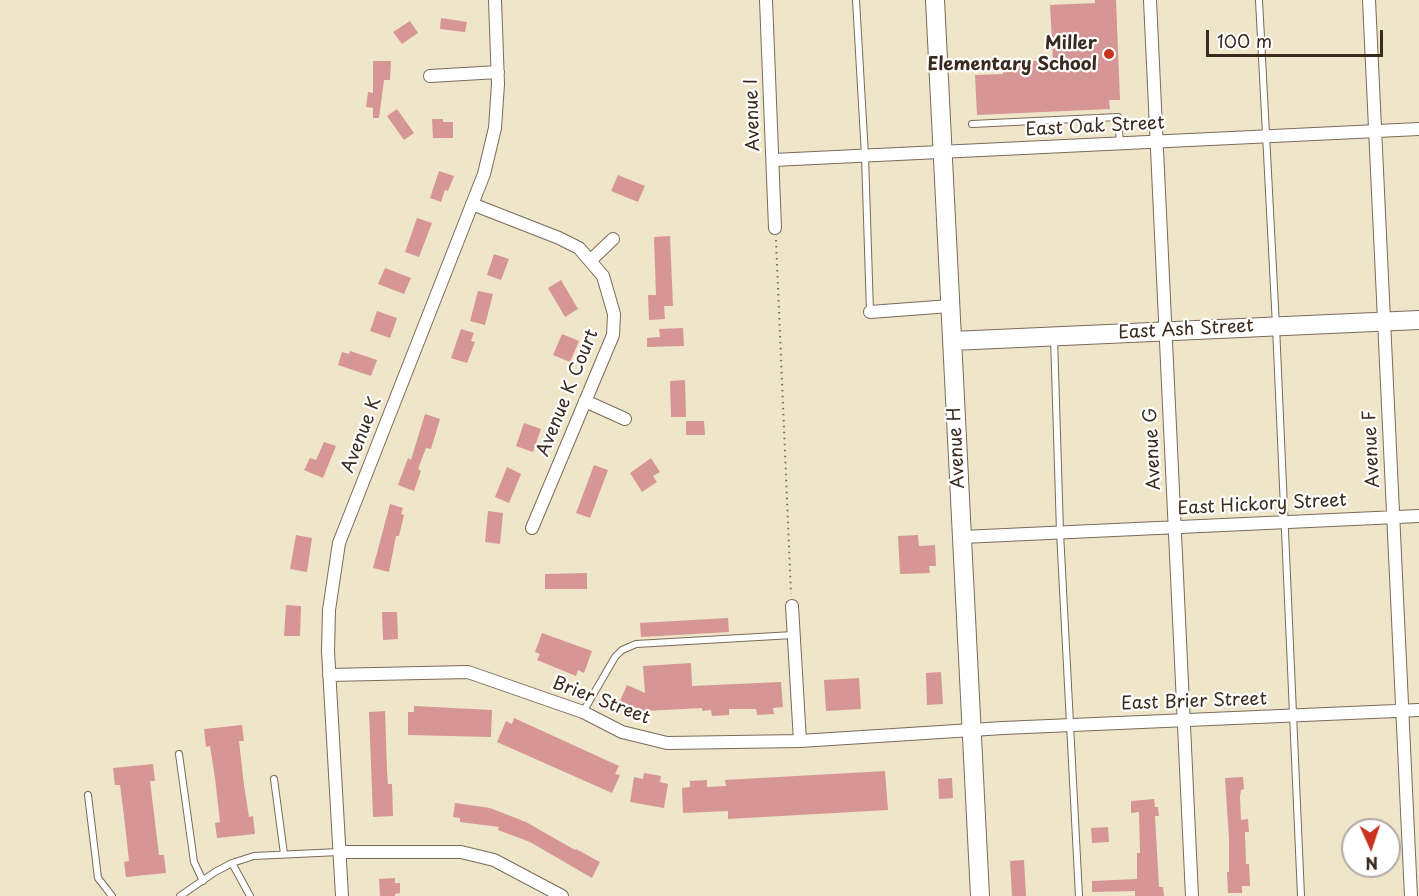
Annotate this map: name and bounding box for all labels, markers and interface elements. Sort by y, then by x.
scale bar [1209,18,1386,56]
text: 100 m [1217,27,1272,54]
place label: Miller Elementary School [927,33,1097,76]
marker: Miller Elementary School [1102,47,1116,61]
street label: Avenue I [741,78,765,152]
street label: East Oak Street [1025,113,1165,141]
street label: East Ash Street [1118,316,1254,344]
street label: Avenue K Court [533,326,603,460]
street label: Avenue K [338,394,386,476]
street label: Avenue H [944,407,970,489]
street label: Avenue G [1140,407,1166,491]
street label: Avenue F [1359,410,1385,488]
street label: East Hickory Street [1177,490,1347,520]
street label: Brier Street [549,673,653,729]
street label: East Brier Street [1121,689,1267,715]
north arrow [1341,818,1401,878]
text: N [1365,852,1379,876]

